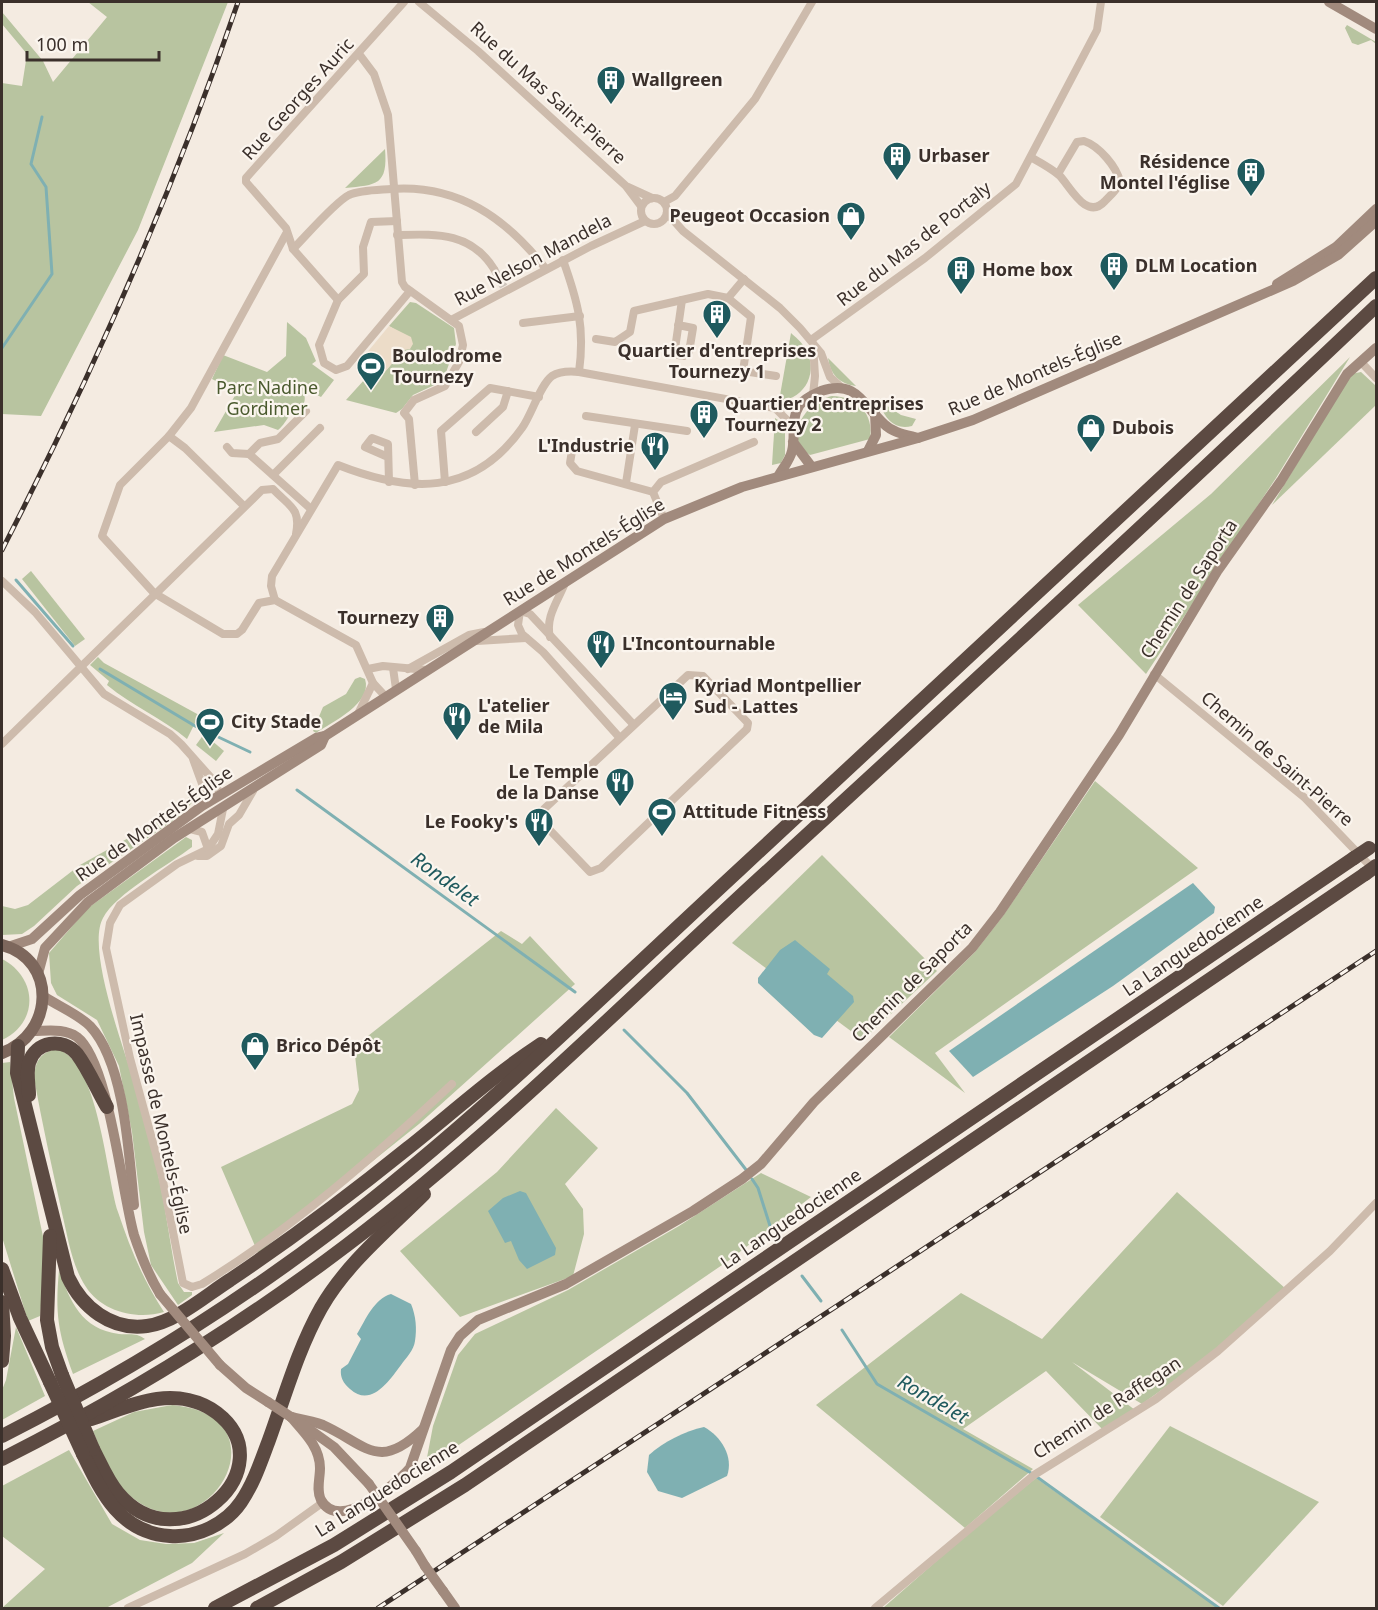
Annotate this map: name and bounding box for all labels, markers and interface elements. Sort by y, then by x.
street label: Rue du Mas Saint-Pierre [466,16,632,169]
scale bar [27,24,159,62]
text: 100 m [36,32,88,56]
street label: Rue Georges Auric [236,32,359,164]
building icon: Wallgreen [595,64,627,106]
place label: Wallgreen [632,67,723,91]
building icon: Urbaser [881,140,913,182]
place label: Urbaser [918,143,990,167]
place label: Résidence Montel l'église [1100,149,1230,194]
building icon: Résidence Montel l'église [1235,156,1267,198]
street label: Rue du Mas de Portaly [831,175,996,311]
shop icon: Peugeot Occasion [835,200,867,242]
place label: Peugeot Occasion [670,203,830,227]
street label: Rue Nelson Mandela [450,208,615,311]
building icon: DLM Location [1098,250,1130,292]
place label: DLM Location [1135,253,1257,277]
building icon: Home box [945,254,977,296]
place label: Home box [982,257,1073,281]
building icon: Quartier d'entreprises Tournezy 1 [701,298,733,340]
street label: Rue de Montels-Église [944,326,1125,421]
place label: Quartier d'entreprises Tournezy 1 [618,338,816,383]
place label: Boulodrome Tournezy [392,343,502,388]
sports icon: Boulodrome Tournezy [355,350,387,392]
park label: Parc Nadine Gordimer [216,375,318,420]
place label: Quartier d'entreprises Tournezy 2 [725,391,924,436]
building icon: Quartier d'entreprises Tournezy 2 [688,398,720,440]
shop icon: Dubois [1075,412,1107,454]
place label: Dubois [1112,415,1174,439]
restaurant icon: L'Industrie [639,430,671,472]
place label: L'Industrie [538,433,634,457]
street label: Rue de Montels-Église [498,492,669,611]
street label: Chemin de Saporta [1134,514,1242,663]
building icon: Tournezy [424,602,456,644]
place label: Tournezy [337,605,420,629]
restaurant icon: L'Incontournable [585,628,617,670]
place label: L'Incontournable [622,631,775,655]
place label: Kyriad Montpellier Sud - Lattes [694,673,861,718]
hotel icon: Kyriad Montpellier Sud - Lattes [657,680,689,722]
street label: Chemin de Saint-Pierre [1196,685,1359,831]
place label: L'atelier de Mila [478,693,550,738]
restaurant icon: L'atelier de Mila [441,700,473,742]
sports icon: City Stade [194,706,226,748]
place label: City Stade [231,709,321,733]
place label: Le Temple de la Danse [496,759,599,804]
street label: Rue de Montels-Église [70,760,237,886]
restaurant icon: Le Temple de la Danse [604,766,636,808]
sports icon: Attitude Fitness [646,796,678,838]
place label: Attitude Fitness [683,799,826,823]
restaurant icon: Le Fooky's [523,806,555,848]
place label: Le Fooky's [425,809,518,833]
water label: Rondelet [406,845,486,913]
street label: La Languedocienne [1117,889,1268,1001]
street label: Chemin de Saporta [846,916,977,1047]
street label: Impasse de Montels-Église [125,1011,199,1236]
shop icon: Brico Dépôt [239,1030,271,1072]
place label: Brico Dépôt [276,1033,381,1057]
street label: La Languedocienne [715,1162,866,1274]
street label: Chemin de Raffegan [1028,1350,1185,1464]
water label: Rondelet [893,1367,975,1430]
street label: La Languedocienne [310,1434,463,1542]

